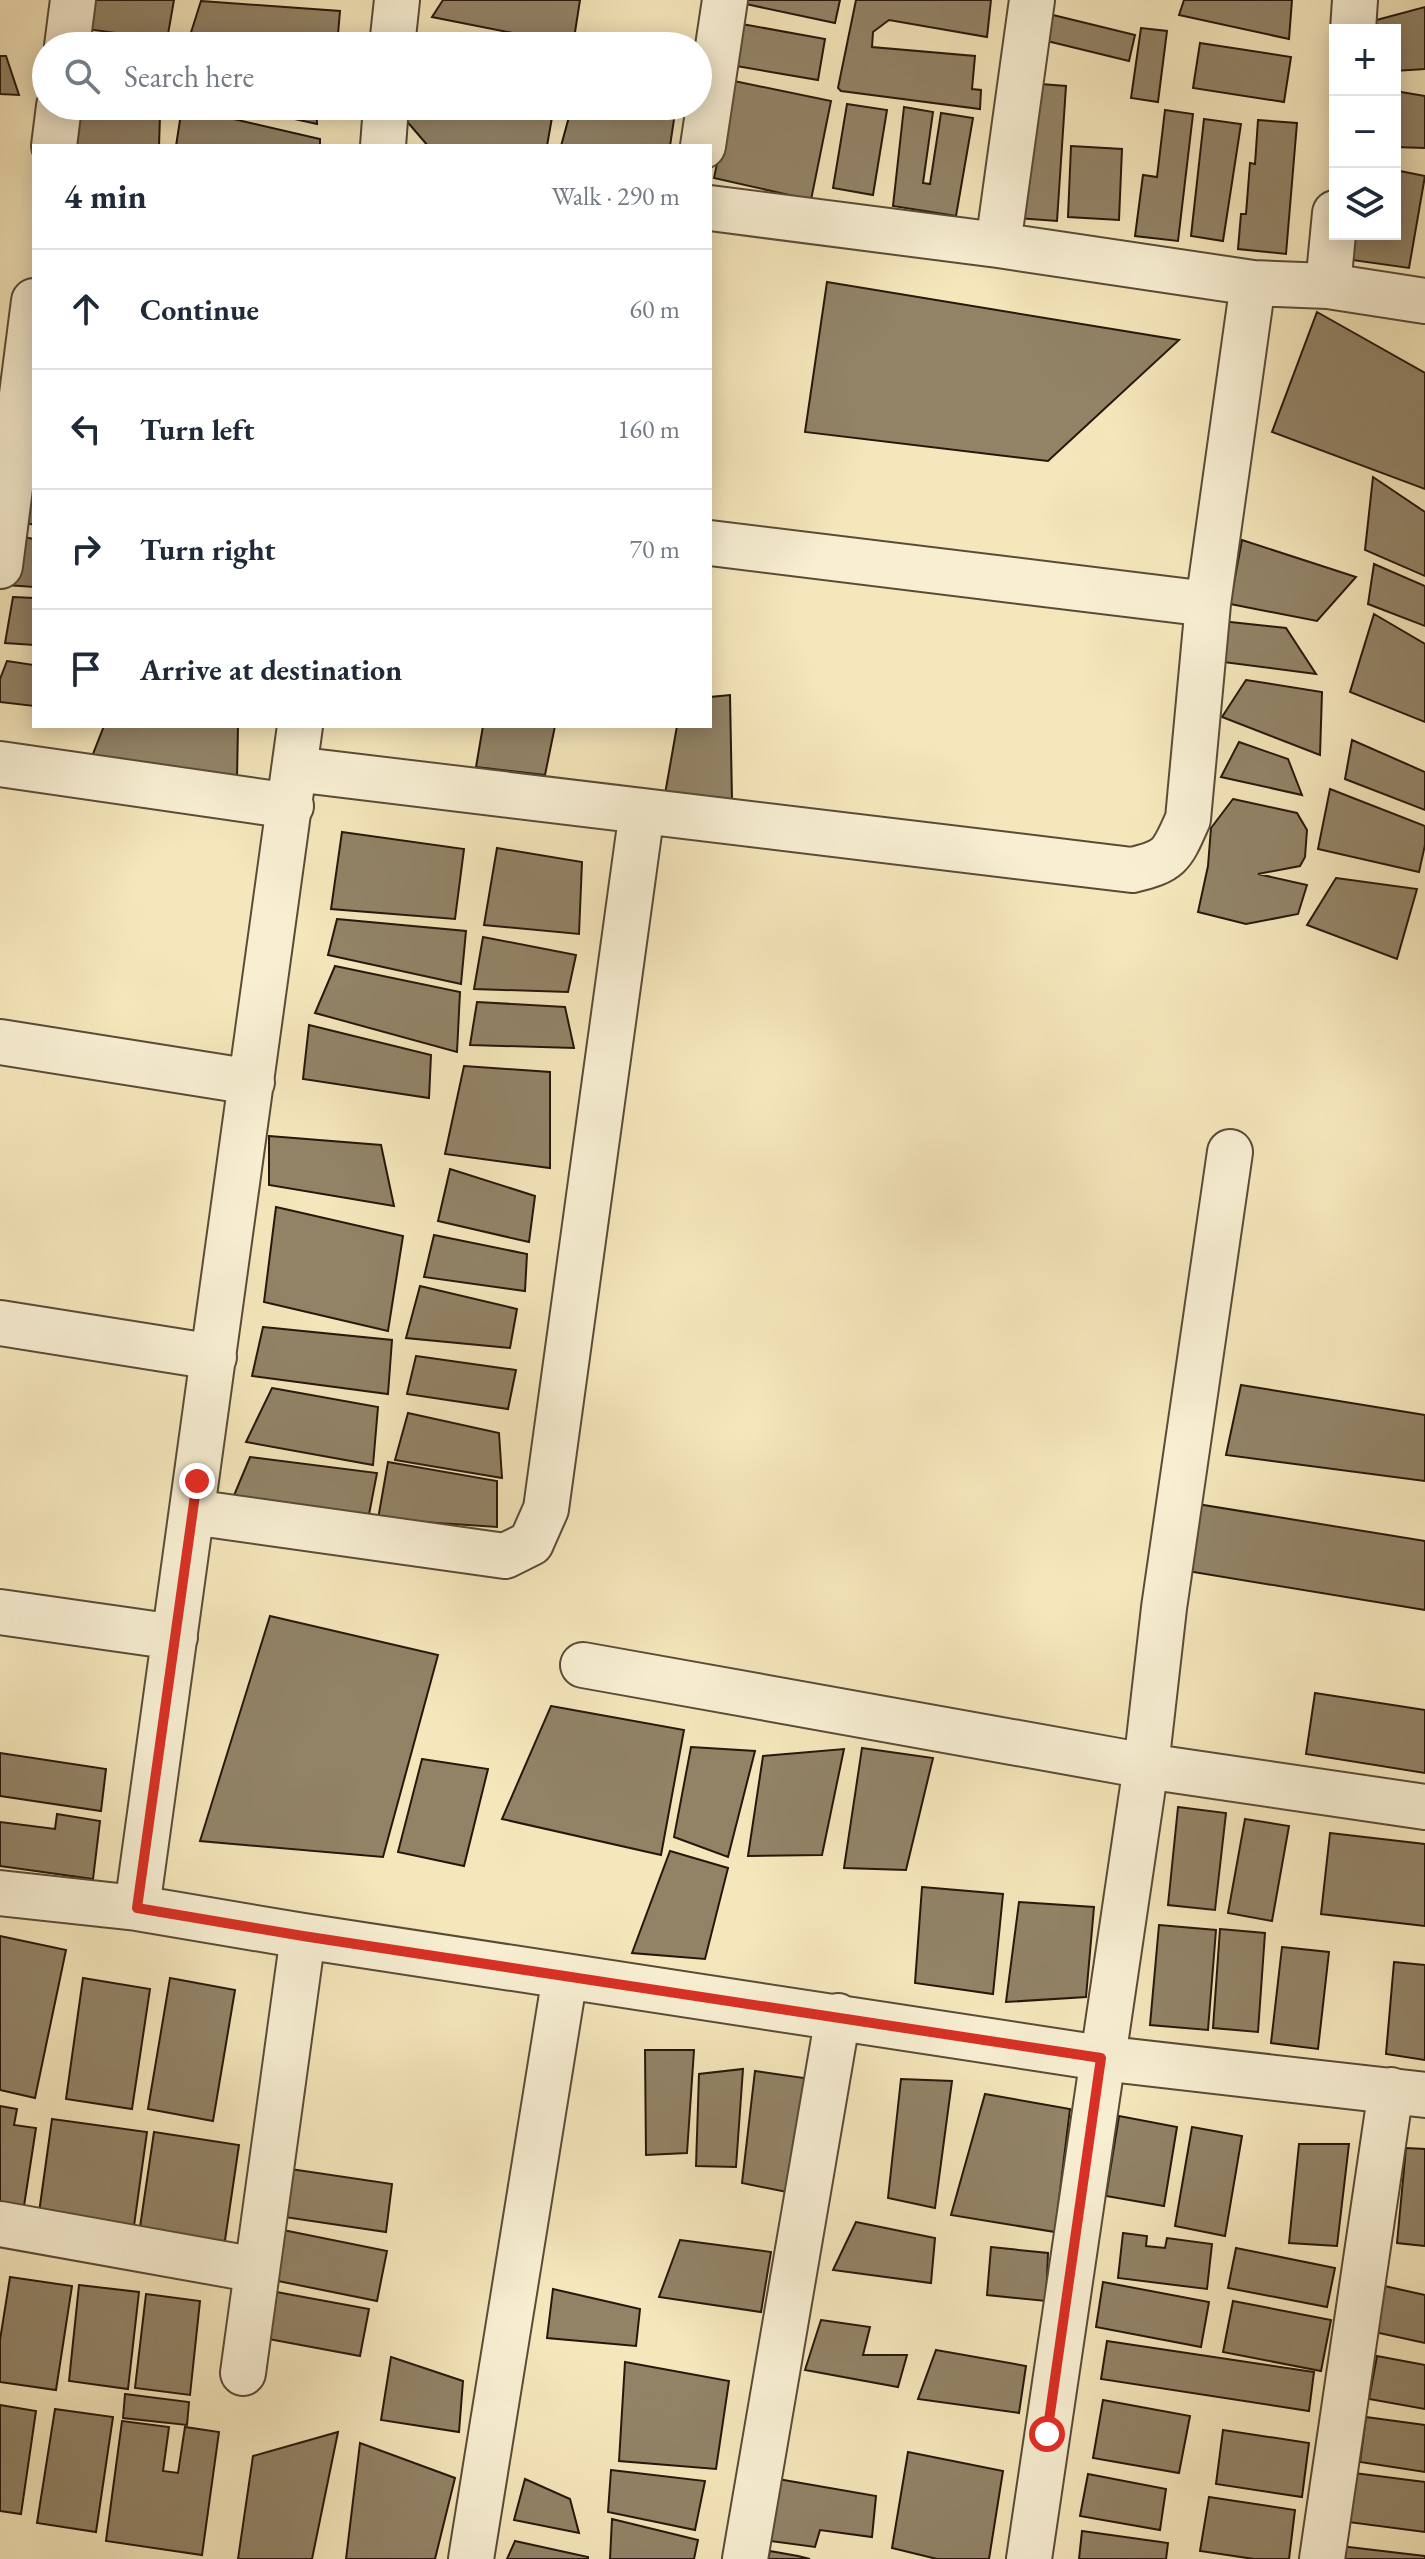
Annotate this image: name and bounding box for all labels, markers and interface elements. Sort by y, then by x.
map controls [1329,24,1401,240]
button: + [1329,24,1401,96]
search box [32,32,712,120]
icon: search [60,54,104,98]
text: Search here [124,57,254,96]
button: − [1329,96,1401,168]
button: layers [1329,168,1401,240]
text: 4 min [64,174,147,218]
text: Walk · 290 m [552,179,680,213]
icon: ahead [64,287,108,331]
text: Continue [140,290,259,329]
text: 60 m [630,292,680,326]
icon: left [64,407,108,451]
text: Turn left [140,410,254,449]
text: 160 m [617,412,680,446]
icon: right [64,527,108,571]
text: Turn right [140,530,276,569]
text: 70 m [630,532,680,566]
icon: arrive [64,647,108,691]
text: Arrive at destination [140,650,402,689]
route end [179,1463,215,1499]
route start [1029,2416,1065,2452]

